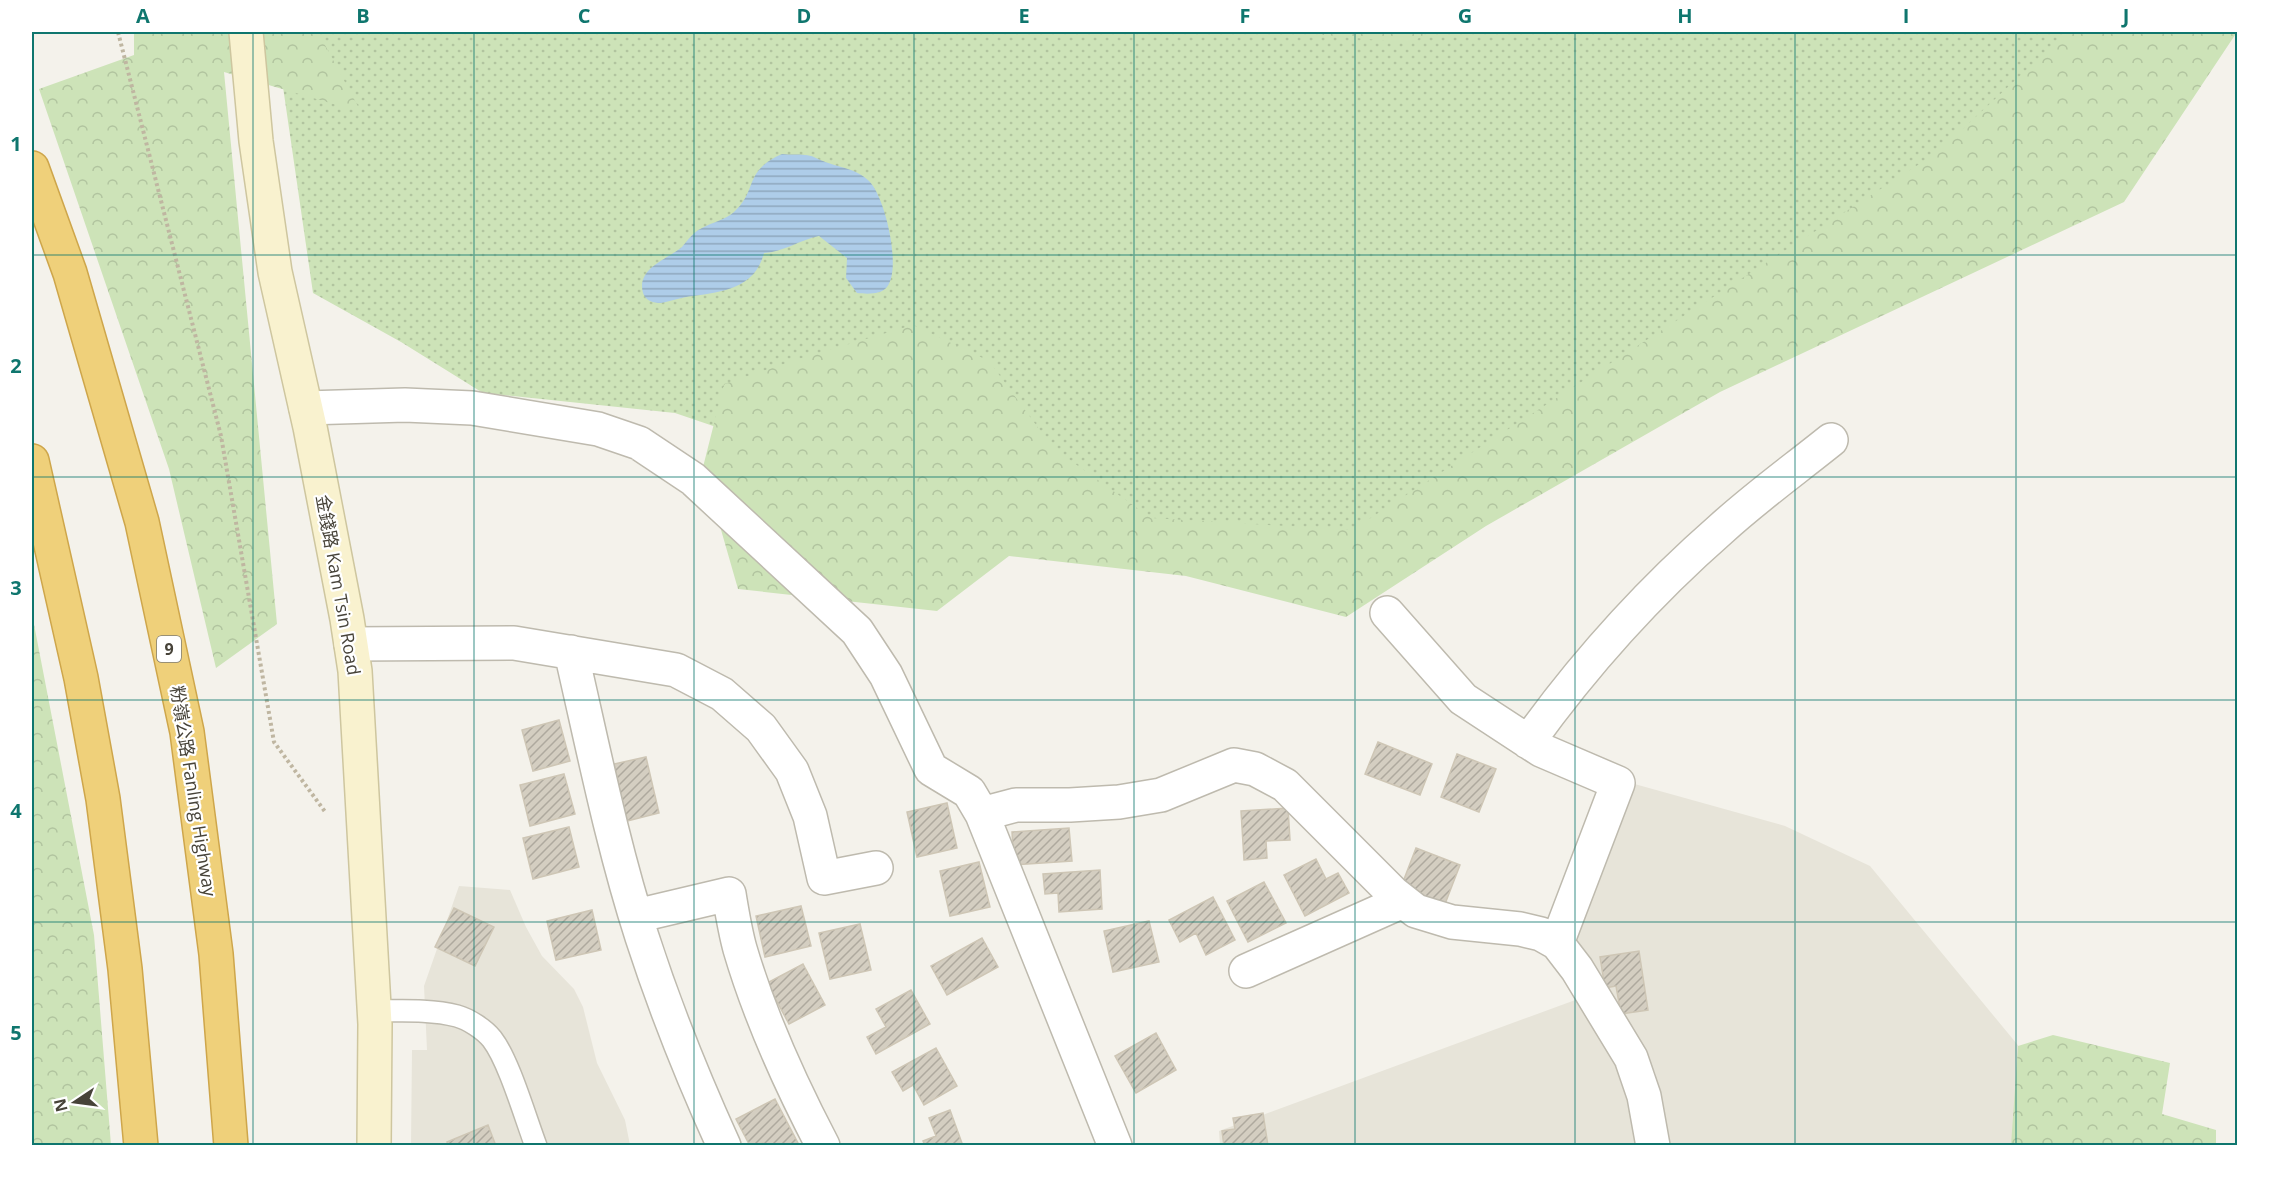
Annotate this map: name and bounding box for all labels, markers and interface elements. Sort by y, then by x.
text: A [136,2,150,29]
text: B [356,2,370,29]
text: C [578,2,591,29]
text: D [797,2,811,29]
text: E [1018,2,1030,29]
text: F [1240,2,1250,29]
text: G [1458,2,1472,29]
text: H [1677,2,1693,29]
text: I [1903,2,1909,29]
text: J [2121,2,2129,29]
text: 1 [10,130,22,157]
text: 2 [10,352,22,379]
street label: 金錢路 Kam Tsin Road [311,493,367,677]
text: 3 [10,574,22,601]
road number: 9 [157,636,181,662]
street label: 粉嶺公路 Fanling Highway [165,684,223,899]
text: 4 [10,797,22,824]
text: 5 [10,1019,22,1046]
north arrow [45,1072,105,1132]
text: N [48,1097,73,1114]

